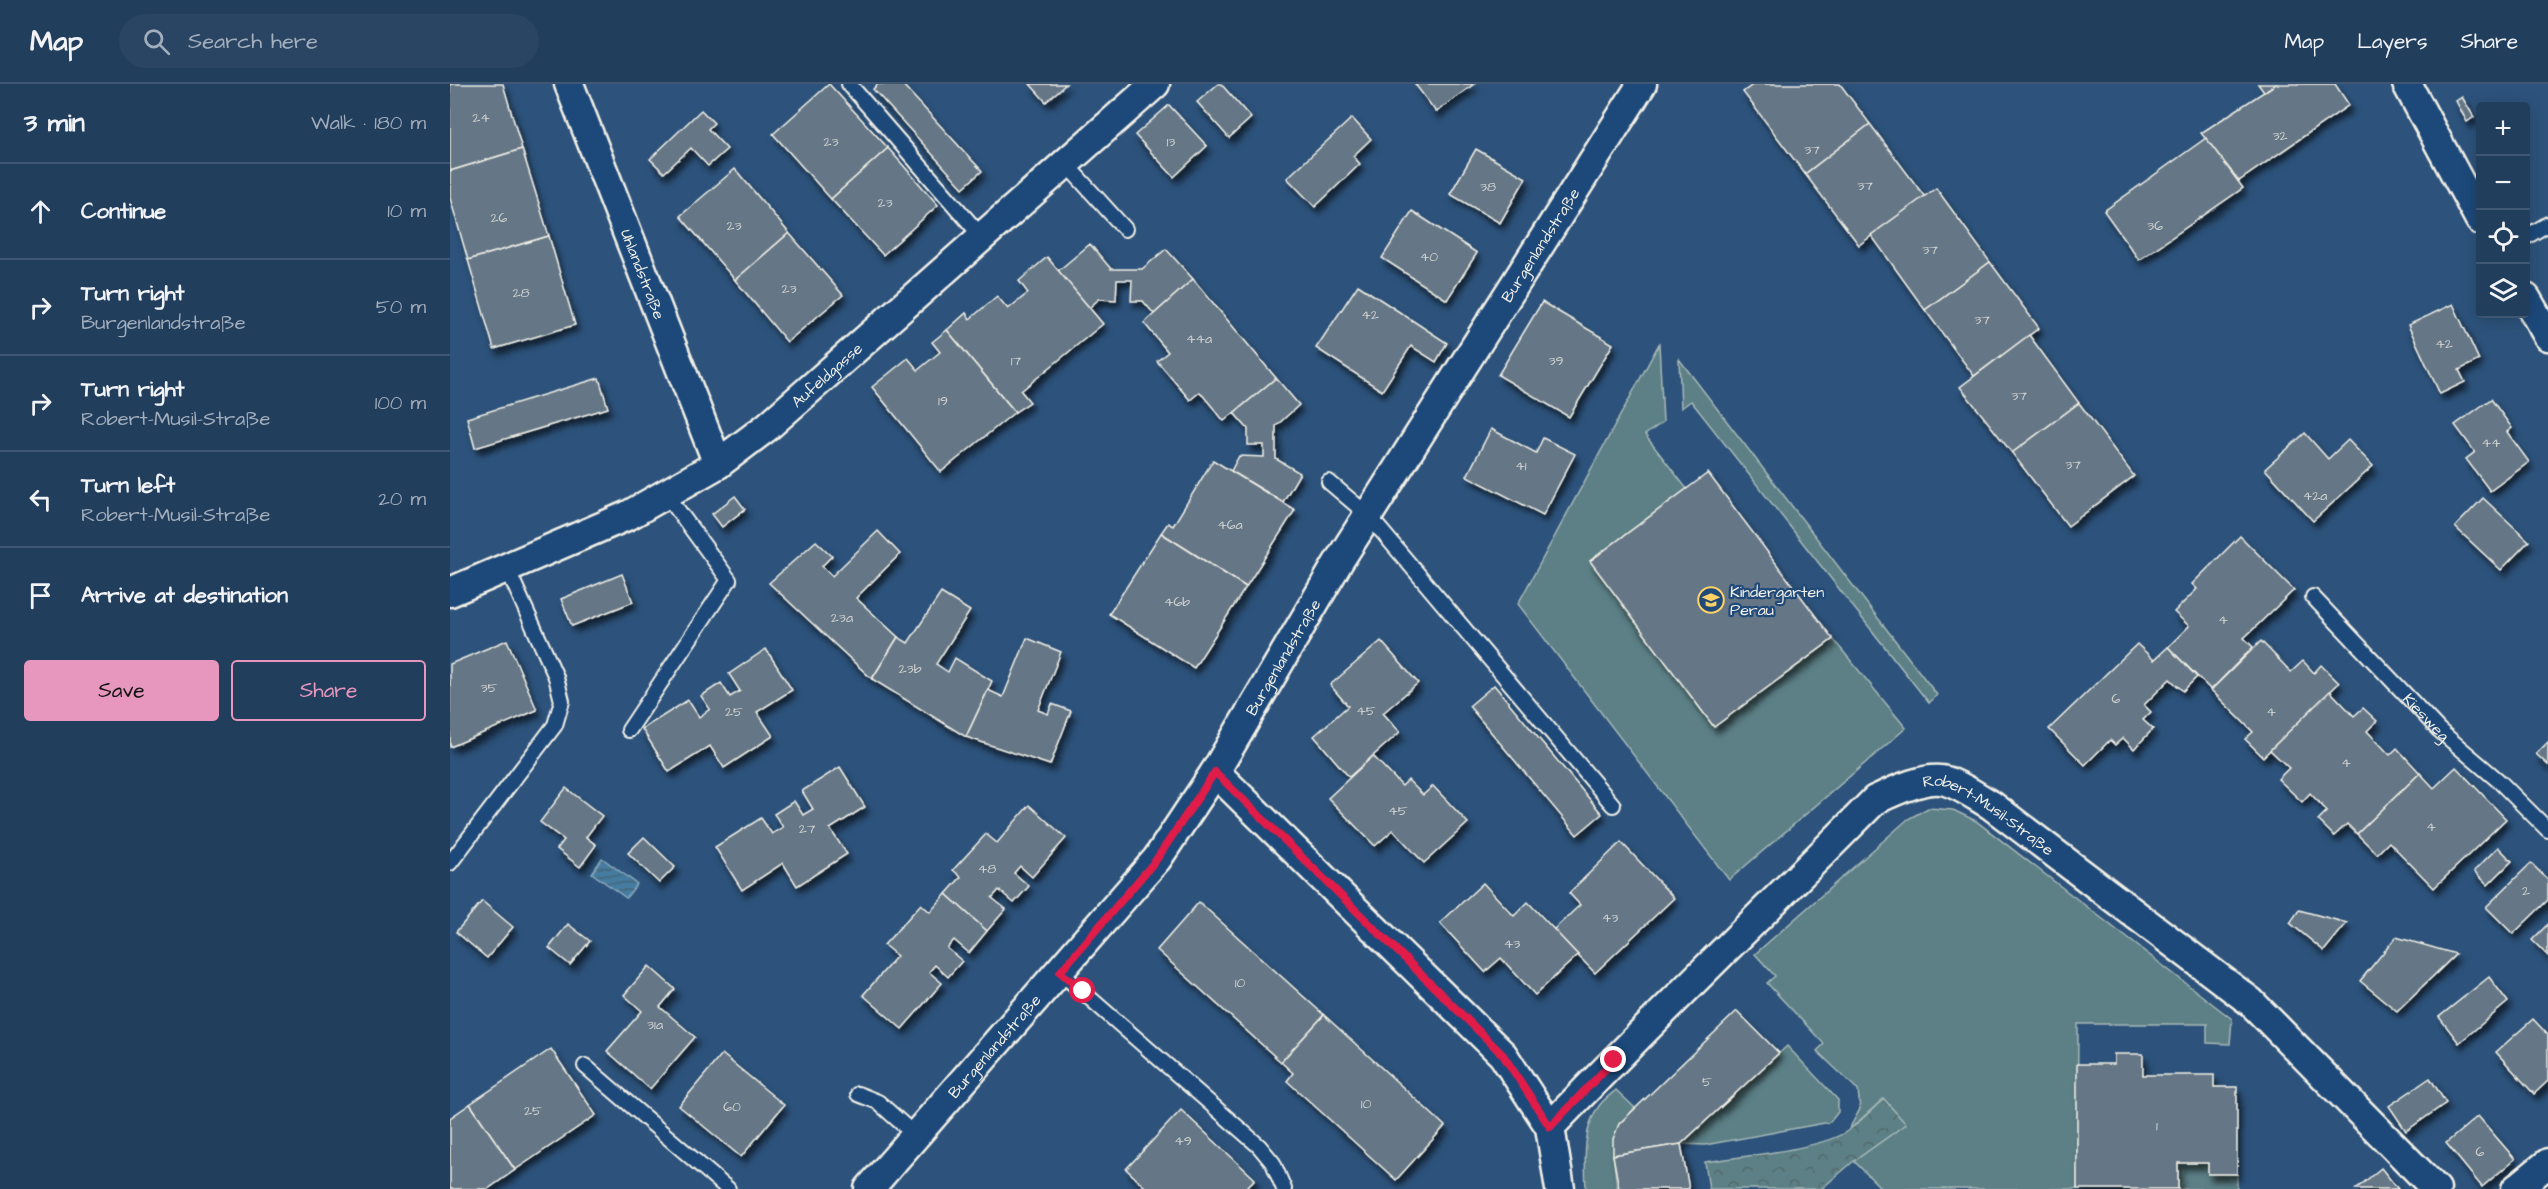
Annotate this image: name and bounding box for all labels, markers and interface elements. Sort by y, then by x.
search box [119,14,539,68]
text: Map [30,22,83,61]
icon: search [140,25,173,58]
text: Search here [188,26,318,57]
text: Map [2284,27,2324,56]
text: Layers [2357,27,2427,56]
text: Share [2460,27,2518,56]
map controls [2476,102,2530,318]
button: + [2476,102,2530,156]
text: 3 min [24,105,85,141]
house number: 24 [472,108,490,128]
text: Walk · 180 m [311,109,426,137]
house number: 32 [2272,126,2288,146]
house number: 23 [823,132,839,152]
house number: 13 [1167,132,1175,152]
house number: 37 [1804,140,1820,160]
button: − [2476,156,2530,210]
house number: 37 [1857,176,1873,196]
house number: 38 [1480,177,1496,197]
street label: Burgenlandstraße [1496,184,1586,307]
house number: 23 [877,193,893,213]
icon: ahead [24,195,57,228]
text: Continue [81,196,166,227]
text: 10 m [387,197,426,225]
house number: 26 [491,208,508,228]
button: locate [2476,210,2530,264]
house number: 23 [726,216,742,236]
house number: 36 [2147,216,2163,236]
street label: Uhlandstraße [615,226,670,323]
house number: 37 [1922,240,1938,260]
house number: 40 [1420,247,1438,267]
button: layers [2476,264,2530,318]
text: Turn right [81,278,184,309]
house number: 23 [781,279,797,299]
house number: 28 [512,283,530,303]
icon: right [24,291,57,324]
text: 50 m [376,293,426,321]
house number: 42 [1361,305,1379,325]
text: Burgenlandstraße [81,309,246,337]
house number: 37 [1974,310,1990,330]
house number: 44a [1186,329,1212,349]
house number: 42 [2435,334,2453,354]
street label: Aufeldgasse [787,338,868,413]
house number: 17 [1011,351,1022,371]
house number: 39 [1548,351,1564,371]
text: Turn right [81,374,184,405]
house number: 37 [2011,386,2027,406]
icon: right [24,387,57,420]
text: 100 m [375,389,426,417]
house number: 19 [938,391,948,411]
text: Robert-Musil-Straße [81,405,270,433]
house number: 44 [2481,433,2501,453]
house number: 37 [2065,455,2081,475]
house number: 41 [1515,456,1527,476]
text: Turn left [81,470,175,501]
icon: left [24,483,57,516]
text: 20 m [378,485,426,513]
house number: 42a [2303,486,2327,506]
text: Robert-Musil-Straße [81,501,270,529]
house number: 46a [1217,515,1243,535]
icon: arrive [24,579,57,612]
text: Arrive at destination [81,580,288,611]
place label: Kindergarten Perau [1730,581,1824,621]
school or university icon: Kindergarten Perau [1696,585,1726,615]
house number: 46b [1164,592,1190,612]
street label: Burgenlandstraße [1241,595,1326,720]
house number: 23a [831,608,853,628]
house number: 4 [2218,610,2228,630]
house number: 23b [899,659,922,679]
button: Save [24,660,219,721]
button: Share [231,660,426,721]
house number: 35 [480,678,498,698]
house number: 6 [2112,689,2121,709]
street label: Kiesweg [2398,689,2454,747]
house number: 45 [1356,701,1376,721]
house number: 25 [725,702,743,722]
house number: 4 [2266,702,2276,722]
house number: 4 [2341,753,2351,773]
street label: Robert-Musil-Straße [1921,770,2058,861]
house number: 45 [1388,801,1408,821]
house number: 4 [2426,817,2436,837]
house number: 27 [799,819,816,839]
house number: 48 [978,859,996,879]
house number: 2 [2522,881,2530,901]
house number: 43 [1602,908,1618,928]
house number: 43 [1504,934,1520,954]
house number: 10 [1235,973,1245,993]
route start [1069,977,1095,1003]
street label: Burgenlandstraße [943,989,1046,1103]
house number: 31a [647,1015,663,1035]
route end [1600,1046,1626,1072]
house number: 5 [1702,1072,1712,1092]
house number: 10 [1361,1094,1371,1114]
house number: 60 [723,1097,741,1117]
house number: 25 [524,1101,542,1121]
house number: 1 [2156,1116,2158,1136]
house number: 49 [1174,1131,1192,1151]
house number: 6 [2476,1142,2485,1162]

